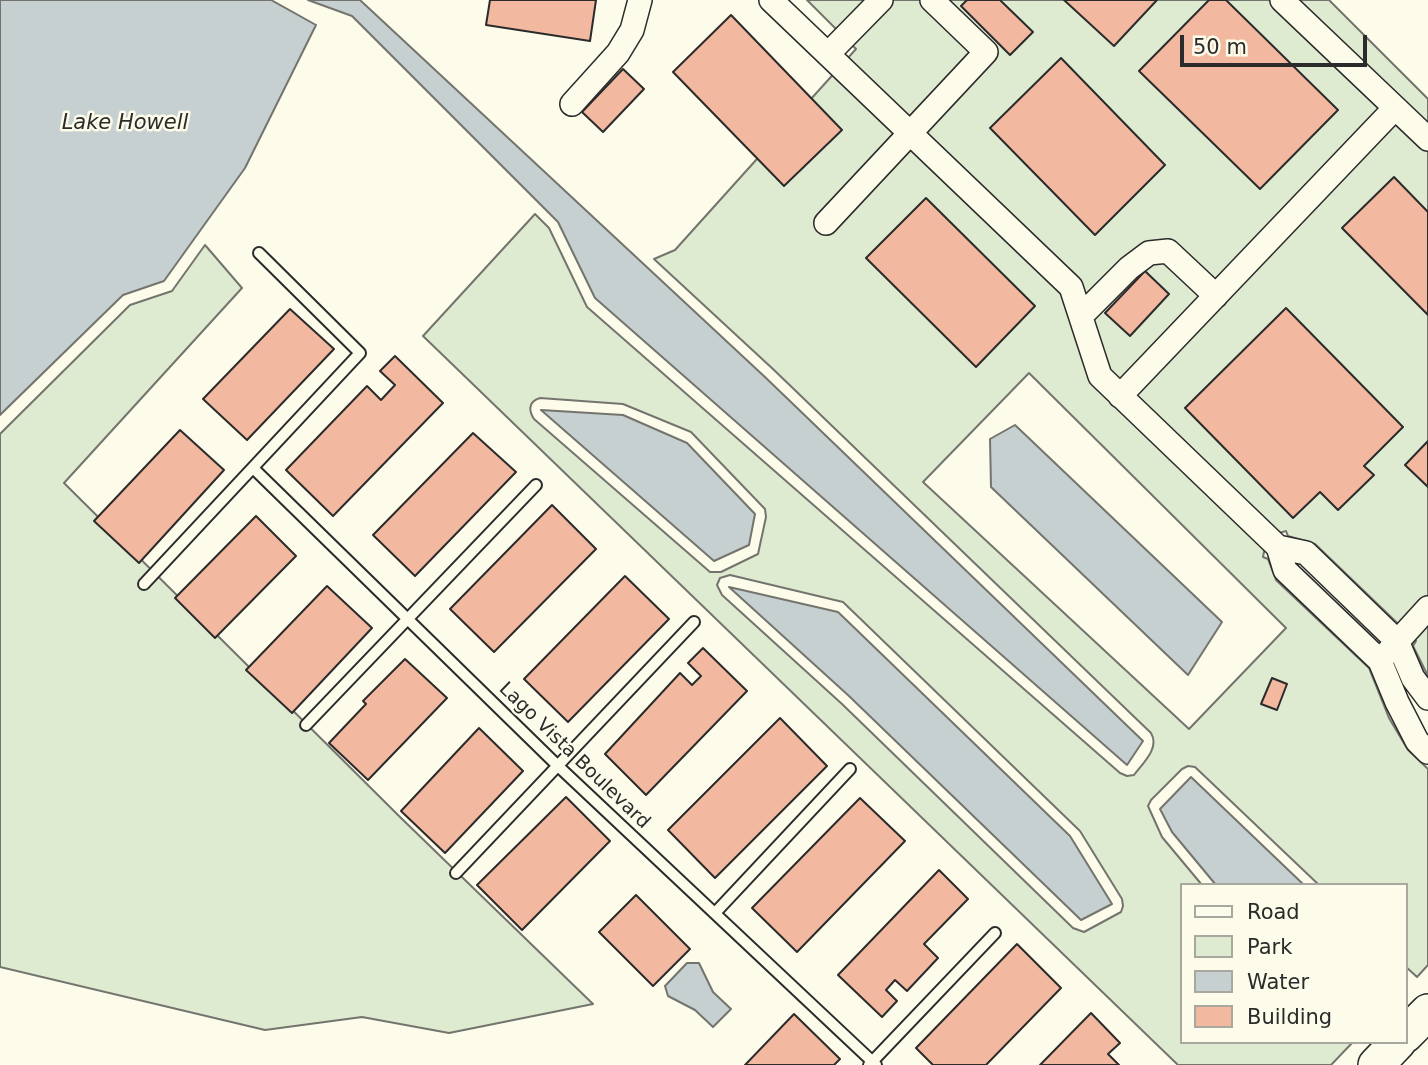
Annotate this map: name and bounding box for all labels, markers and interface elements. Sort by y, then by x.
scale bar [1183,21,1370,65]
text: 50 m [1193,35,1247,59]
water label: Lake Howell [62,111,188,137]
street label: Lago Vista Boulevard [494,678,654,834]
legend [1180,883,1407,1044]
text: Road [1247,900,1300,924]
text: Park [1247,935,1292,959]
text: Water [1247,970,1309,994]
text: Building [1247,1005,1332,1029]

